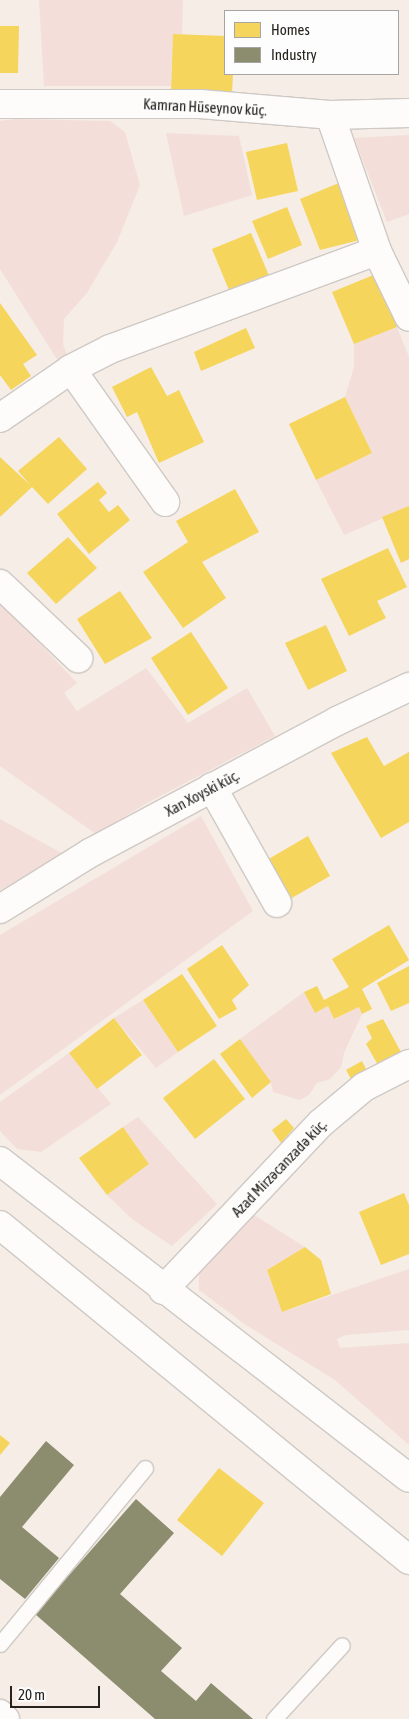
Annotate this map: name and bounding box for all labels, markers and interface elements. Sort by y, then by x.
legend [224,10,399,75]
text: Homes [271,21,310,38]
text: Industry [271,46,317,63]
street label: Kamran Hüseynov küç. [143,95,267,119]
street label: Xan Xoyski küç. [162,766,242,820]
street label: Azad Mirzəcanzadə küç. [228,1115,330,1221]
scale bar [12,1676,102,1708]
text: 20 m [18,1686,45,1703]

